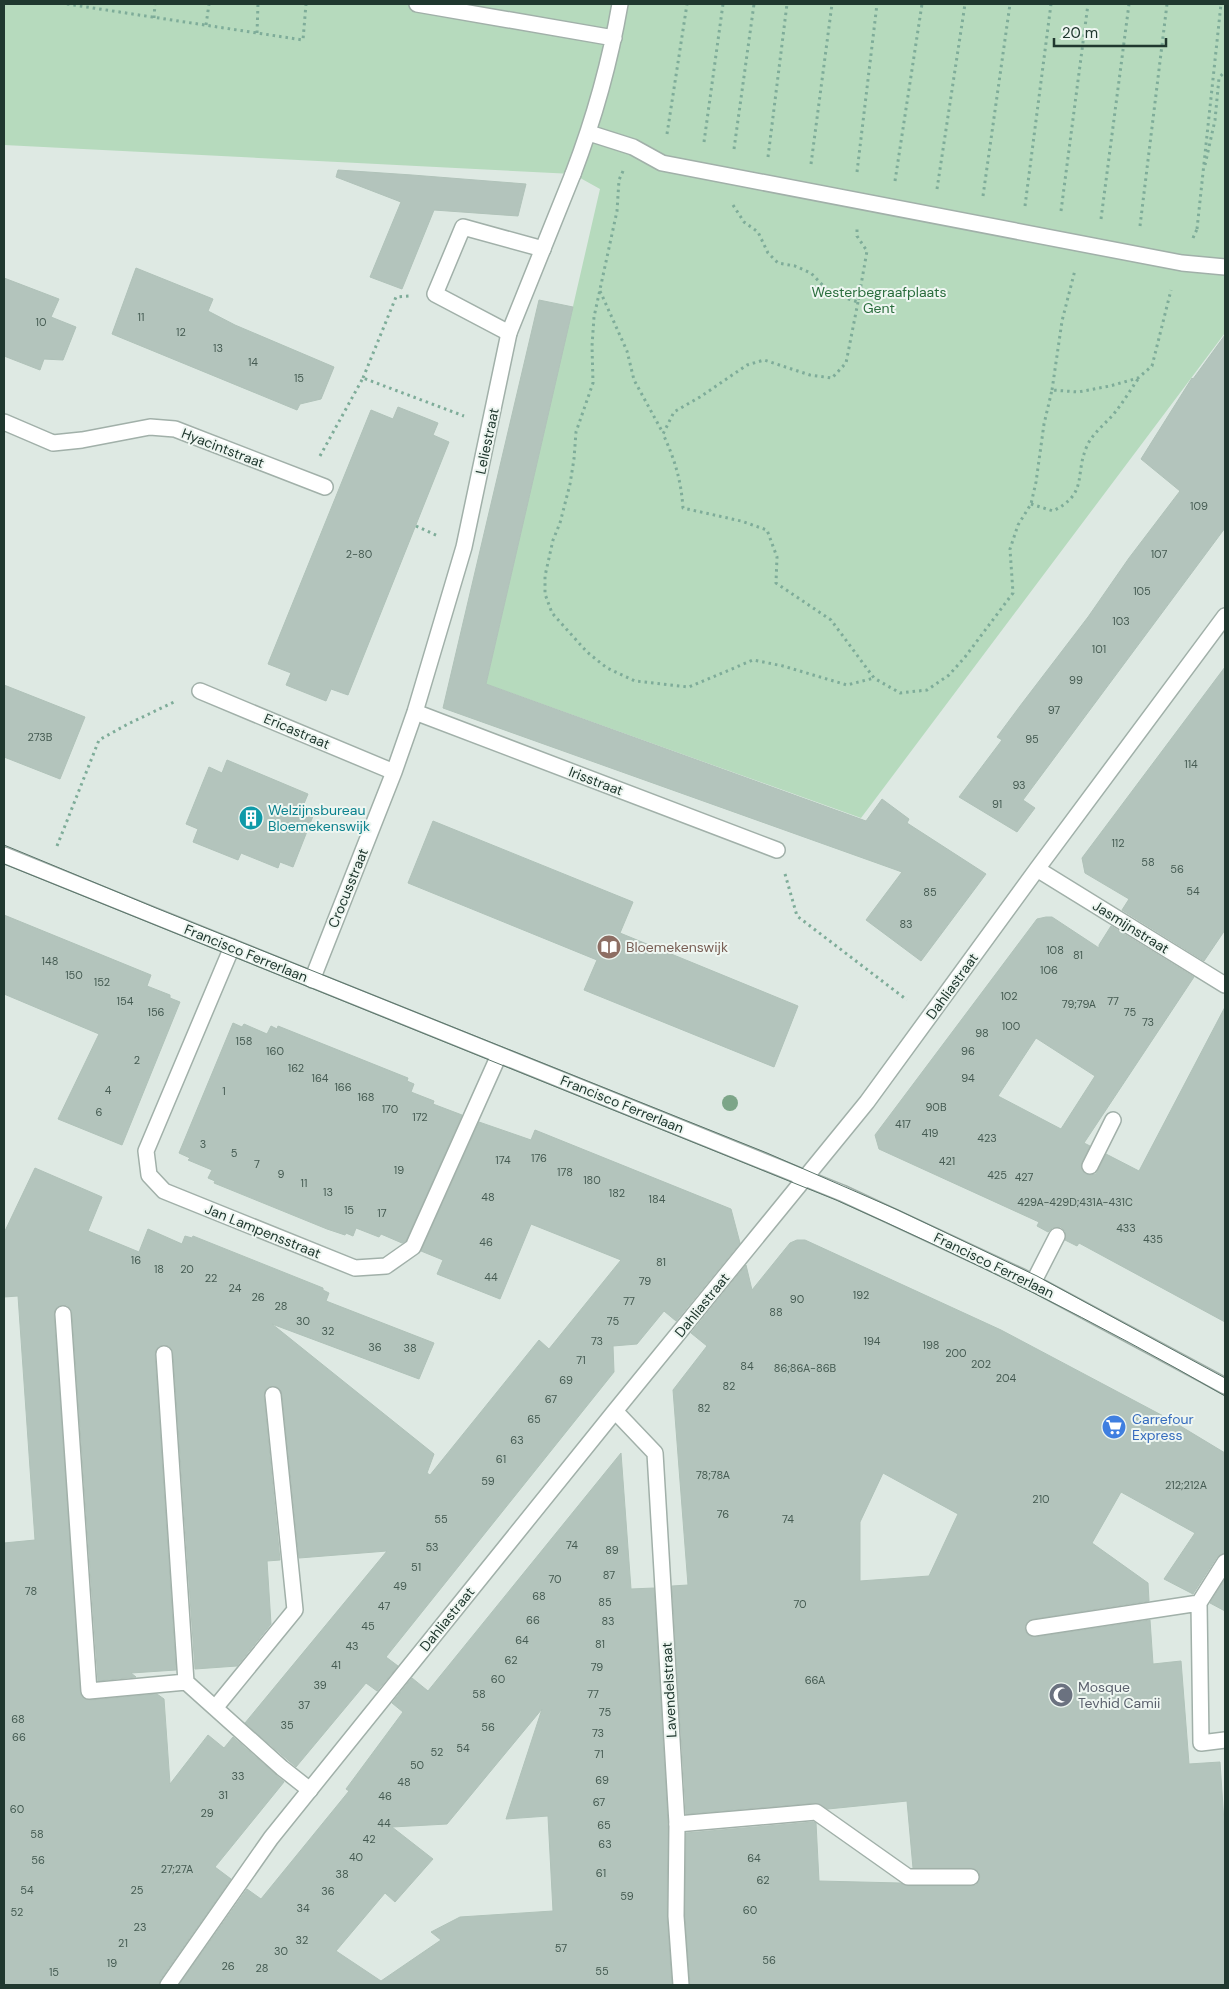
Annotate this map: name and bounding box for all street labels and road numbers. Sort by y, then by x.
street label: Leliestraat [471,406,503,476]
street label: Hyacintstraat [179,424,267,472]
street label: Ericastraat [261,709,333,753]
street label: Irisstraat [566,762,626,800]
street label: Crocusstraat [324,846,372,930]
street label: Jasmijnstraat [1089,896,1173,958]
street label: Francisco Ferrerlaan [182,920,310,986]
street label: Dahliastraat [922,949,982,1023]
street label: Francisco Ferrerlaan [558,1071,686,1137]
street label: Jan Lampensstraat [202,1200,324,1262]
street label: Francisco Ferrerlaan [931,1228,1057,1302]
street label: Dahliastraat [671,1269,733,1341]
street label: Dahliastraat [416,1583,478,1655]
street label: Lavendelstraat [658,1642,680,1738]

